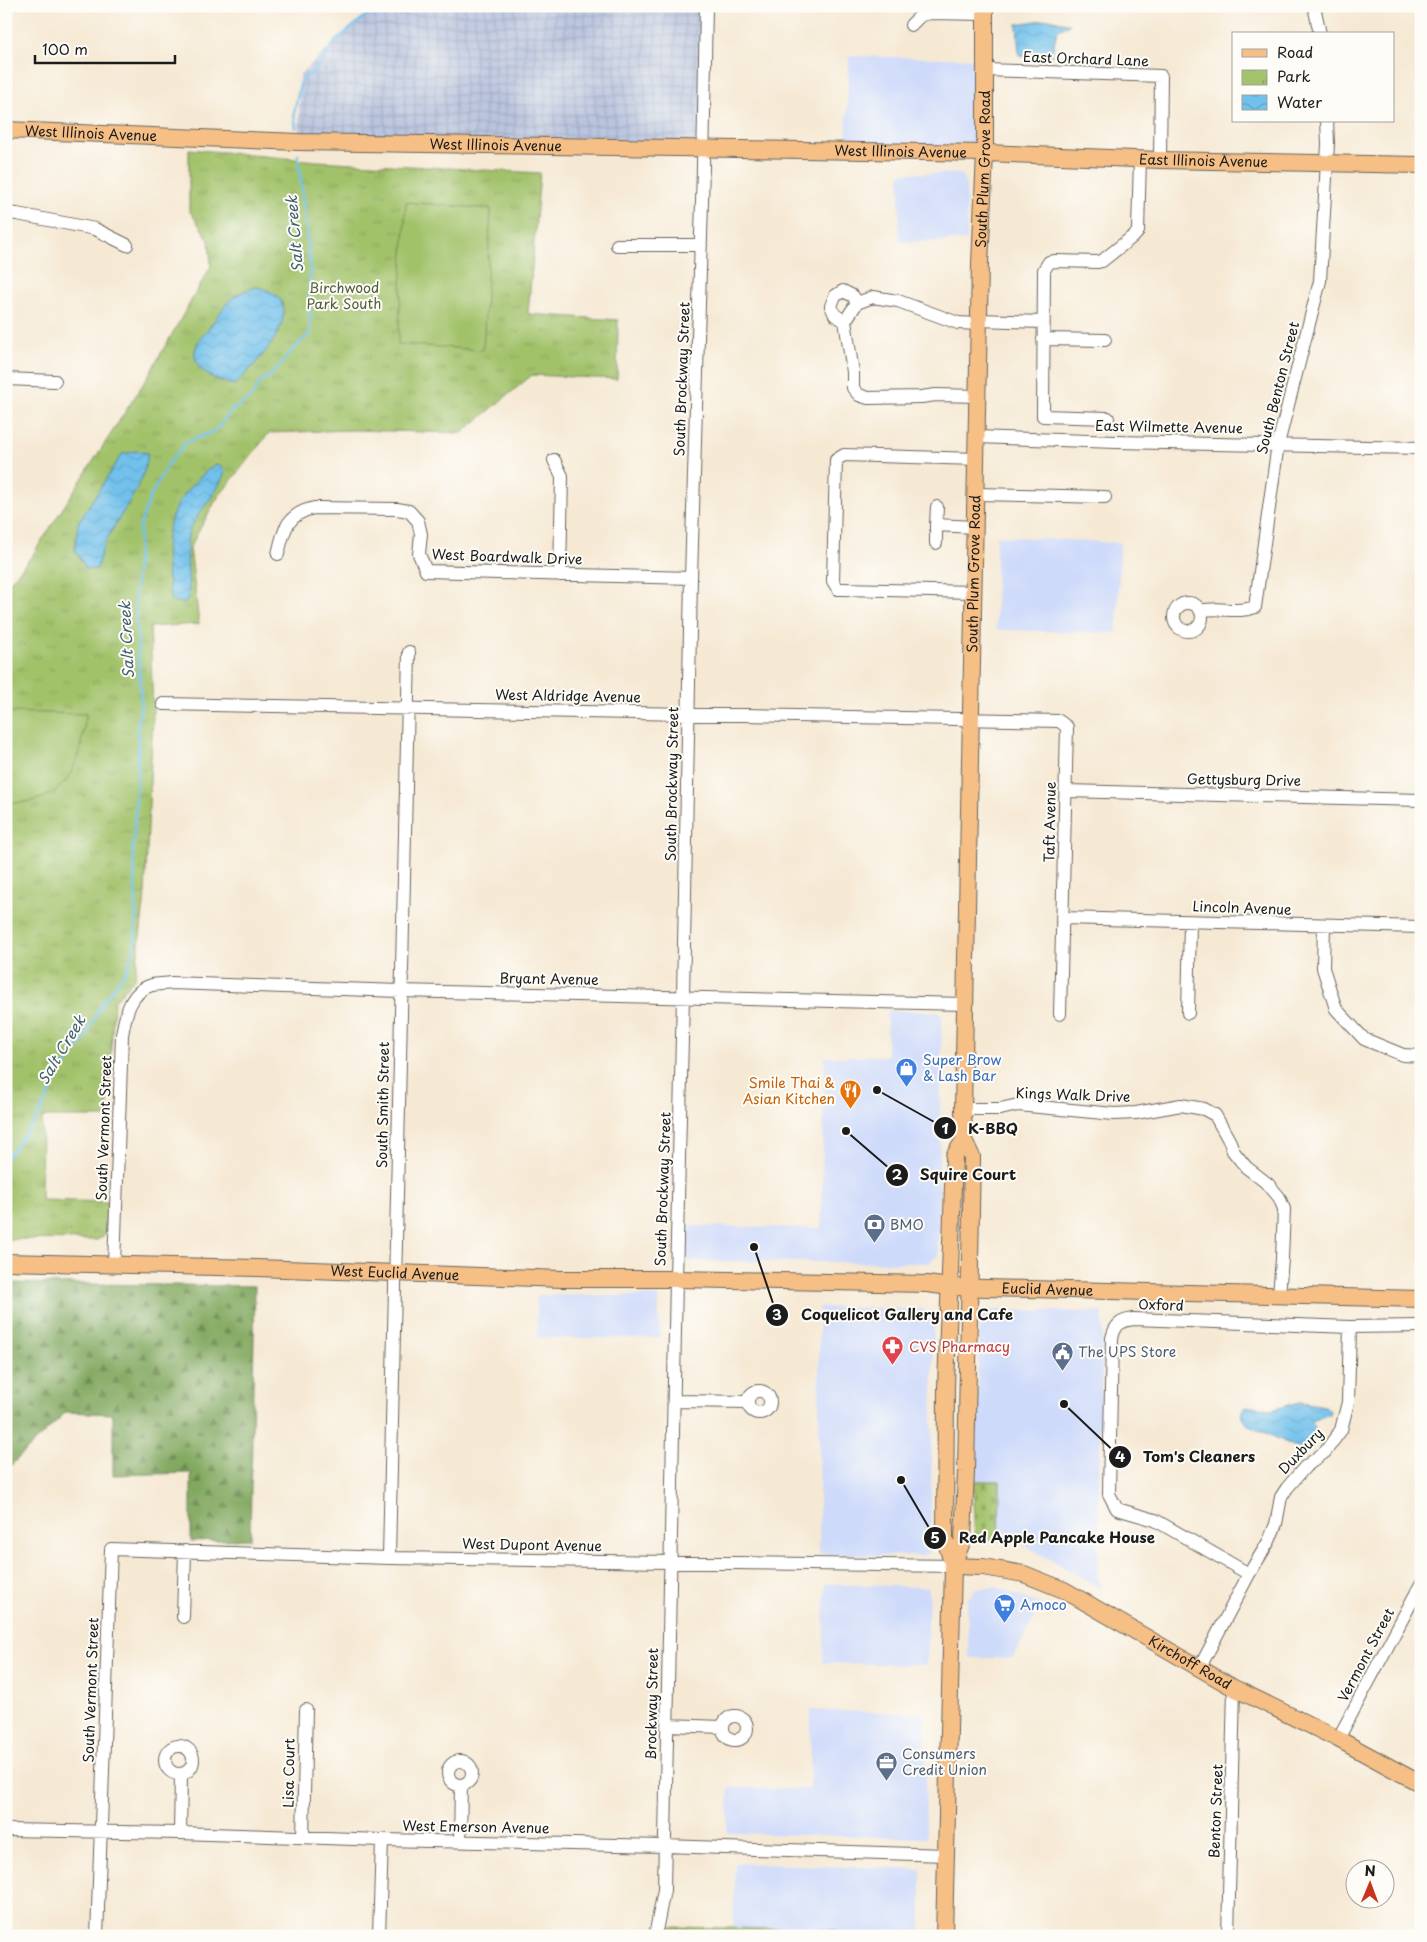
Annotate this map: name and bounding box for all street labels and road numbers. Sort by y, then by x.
street label: East Orchard Lane [1023,46,1150,71]
street label: South Plum Grove Road [970,90,995,248]
street label: West Illinois Avenue [24,120,158,146]
street label: West Illinois Avenue [429,133,562,156]
street label: West Illinois Avenue [834,140,967,163]
street label: East Illinois Avenue [1139,148,1269,172]
street label: South Brockway Street [668,301,695,457]
street label: South Benton Street [1251,319,1304,456]
street label: East Wilmette Avenue [1095,415,1243,438]
street label: South Plum Grove Road [961,495,985,653]
street label: West Boardwalk Drive [431,543,583,570]
street label: West Aldridge Avenue [495,684,642,707]
street label: South Brockway Street [660,706,683,861]
street label: Gettysburg Drive [1187,768,1301,791]
street label: Taft Avenue [1038,781,1061,863]
street label: Lincoln Avenue [1192,895,1292,920]
street label: Bryant Avenue [499,967,599,990]
street label: South Smith Street [371,1041,394,1168]
street label: South Vermont Street [90,1055,117,1201]
street label: Kings Walk Drive [1015,1082,1131,1107]
street label: South Brockway Street [649,1111,676,1267]
street label: West Euclid Avenue [330,1260,460,1285]
street label: Euclid Avenue [1001,1277,1094,1301]
street label: Oxford [1138,1293,1184,1316]
street label: Duxbury [1273,1423,1328,1478]
street label: West Dupont Avenue [462,1533,602,1556]
street label: Vermont Street [1332,1604,1399,1705]
street label: South Vermont Street [77,1617,104,1763]
street label: Kirchoff Road [1145,1630,1235,1694]
street label: Brockway Street [640,1647,663,1760]
street label: Lisa Court [277,1738,300,1808]
street label: Benton Street [1203,1763,1228,1858]
street label: West Emerson Avenue [402,1815,550,1838]

